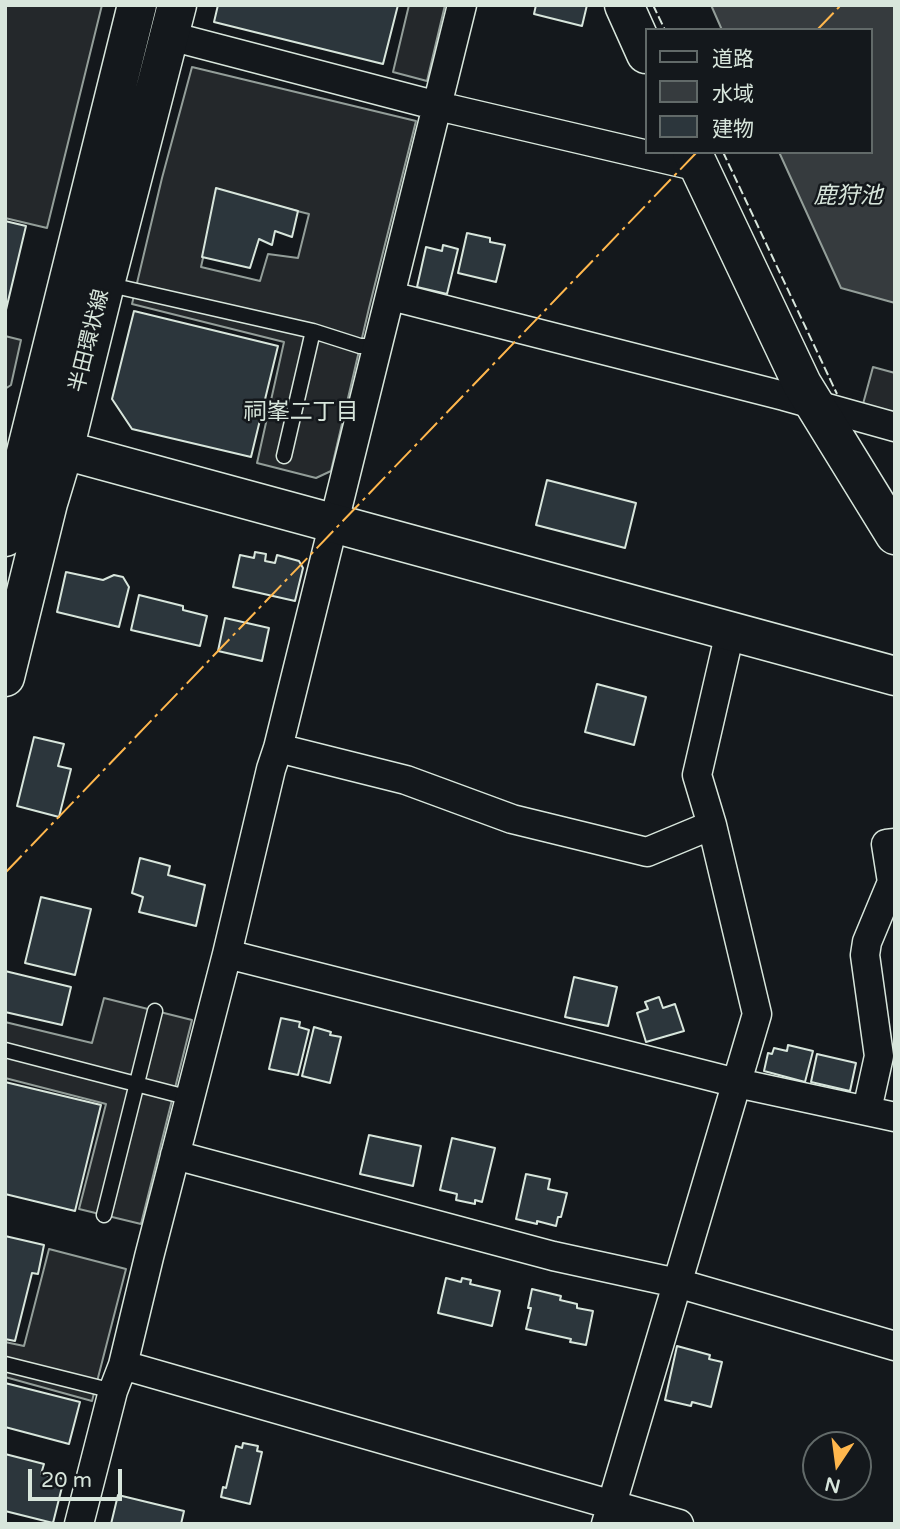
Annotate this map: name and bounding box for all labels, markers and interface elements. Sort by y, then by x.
legend [645,28,872,154]
text: 道路 [712,47,754,72]
text: 水域 [712,82,754,107]
text: 建物 [712,117,754,142]
water label: 鹿狩池 [814,183,882,211]
street label: 半田環状線 [65,287,115,395]
district label: 祠峯二丁目 [244,399,358,427]
north arrow [802,1431,872,1501]
scale bar [32,1456,126,1500]
text: 20 m [41,1468,92,1493]
text: N [823,1472,843,1497]

